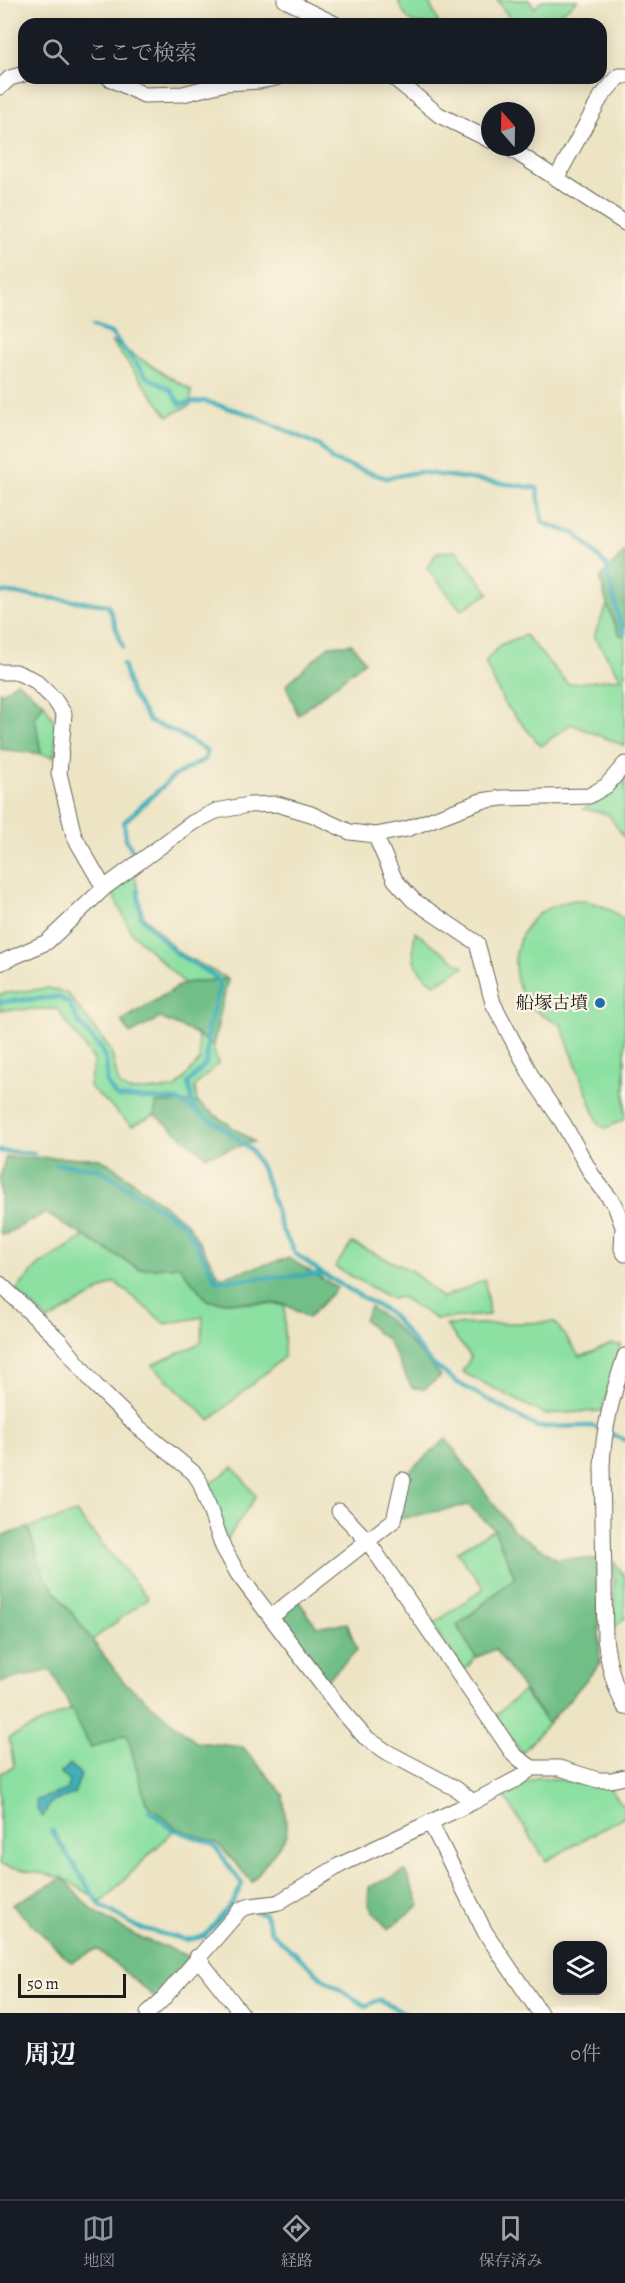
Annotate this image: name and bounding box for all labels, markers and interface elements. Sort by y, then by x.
search box [18,18,607,84]
icon: search [39,35,72,68]
text: ここで検索 [87,38,197,68]
north arrow [481,102,535,156]
place label: 船塚古墳 [516,991,588,1015]
marker: 船塚古墳 [593,996,607,1010]
map controls [553,1941,607,1995]
button: layers [553,1941,607,1995]
scale bar [18,1971,126,1998]
text: 50 m [27,1973,59,1995]
text: 周辺 [24,2037,76,2072]
text: 0件 [570,2040,601,2067]
tab: 地図 [82,2212,115,2272]
tab: 経路 [280,2212,313,2272]
tab: 保存済み [478,2212,542,2272]

